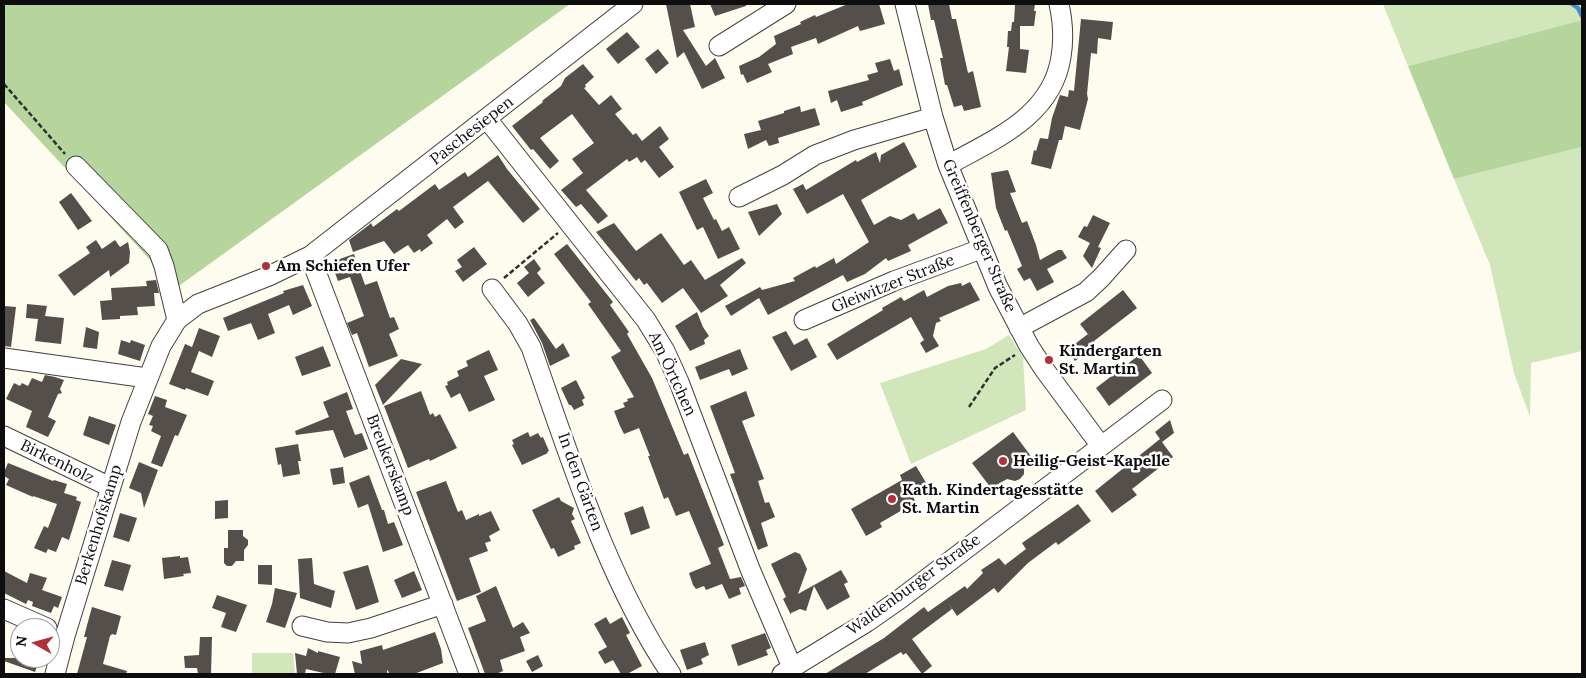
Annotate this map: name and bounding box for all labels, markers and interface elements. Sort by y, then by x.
street label: Paschesiepen [426,92,518,170]
street label: Greiffenberger Straße [938,156,1020,316]
street label: Gleiwitzer Straße [829,251,957,317]
place label: Am Schiefen Ufer [276,256,410,276]
marker: Am Schiefen Ufer [260,260,272,272]
street label: Am Örtchen [644,329,700,419]
place label: Kindergarten St. Martin [1059,341,1162,379]
marker: Kindergarten St. Martin [1043,354,1055,366]
street label: Breukerskamp [362,412,418,518]
street label: In den Gärten [553,430,607,534]
street label: Birkenholz [17,436,97,488]
place label: Heilig-Geist-Kapelle [1013,451,1170,471]
marker: Heilig-Geist-Kapelle [997,455,1009,467]
street label: Berkenhofskamp [72,463,126,587]
place label: Kath. Kindertagesstätte St. Martin [902,480,1083,518]
marker: Kath. Kindertagesstätte St. Martin [886,493,898,505]
street label: Waldenburger Straße [844,530,984,640]
north arrow [10,618,60,668]
text: N [12,635,31,648]

